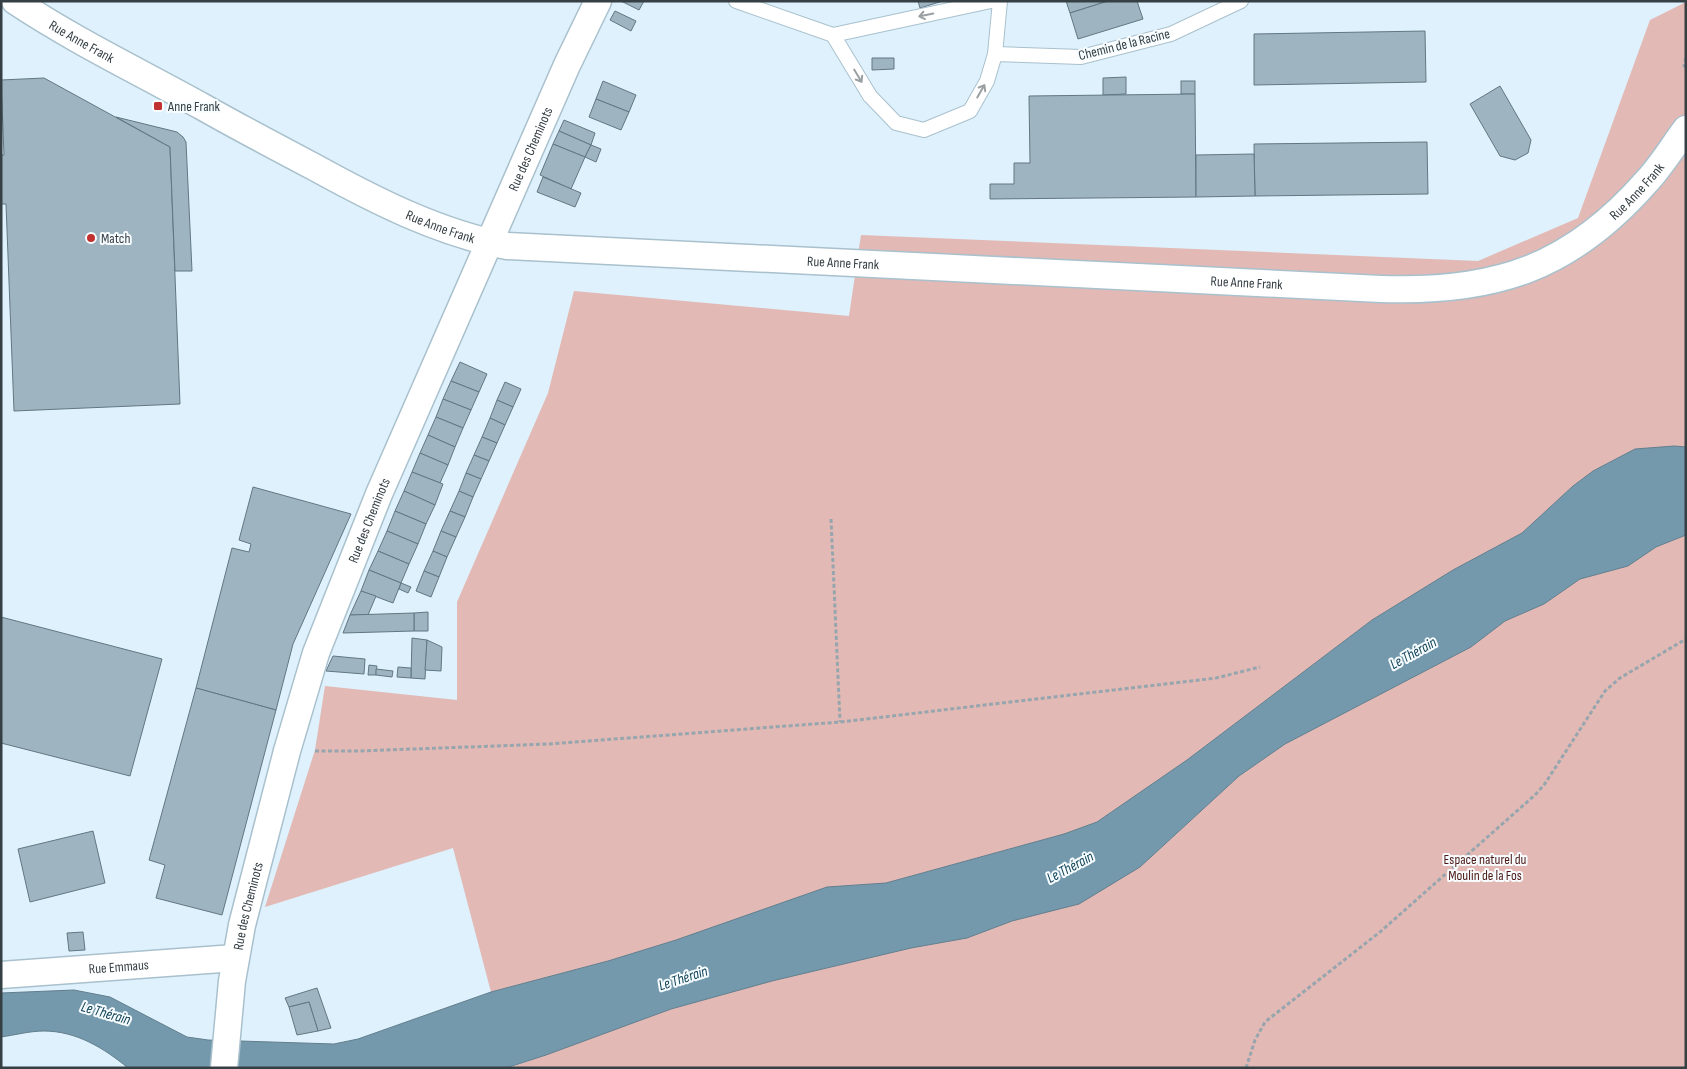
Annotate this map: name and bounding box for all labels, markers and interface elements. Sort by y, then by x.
one-way arrow [918,11,934,20]
street label: Rue Anne Frank [46,16,118,67]
street label: Chemin de la Racine [1077,25,1172,64]
one-way arrow [854,69,864,83]
one-way arrow [977,84,987,99]
place label: Anne Frank [167,98,221,115]
marker: Anne Frank [152,100,164,112]
street label: Rue des Cheminots [505,104,557,194]
street label: Rue Anne Frank [1606,159,1668,224]
street label: Rue Anne Frank [403,206,477,247]
place label: Match [101,230,130,247]
marker: Match [85,232,97,244]
street label: Rue Anne Frank [807,253,880,273]
street label: Rue Anne Frank [1210,273,1284,293]
street label: Rue des Cheminots [345,475,394,565]
water label: Le Thérain [1387,633,1440,674]
water label: Le Thérain [1043,847,1097,888]
park label: Espace naturel du Moulin de la Fos [1444,851,1527,884]
street label: Rue des Cheminots [230,860,267,951]
street label: Rue Emmaus [88,956,149,978]
water label: Le Thérain [656,962,710,995]
water label: Le Thérain [79,997,133,1030]

